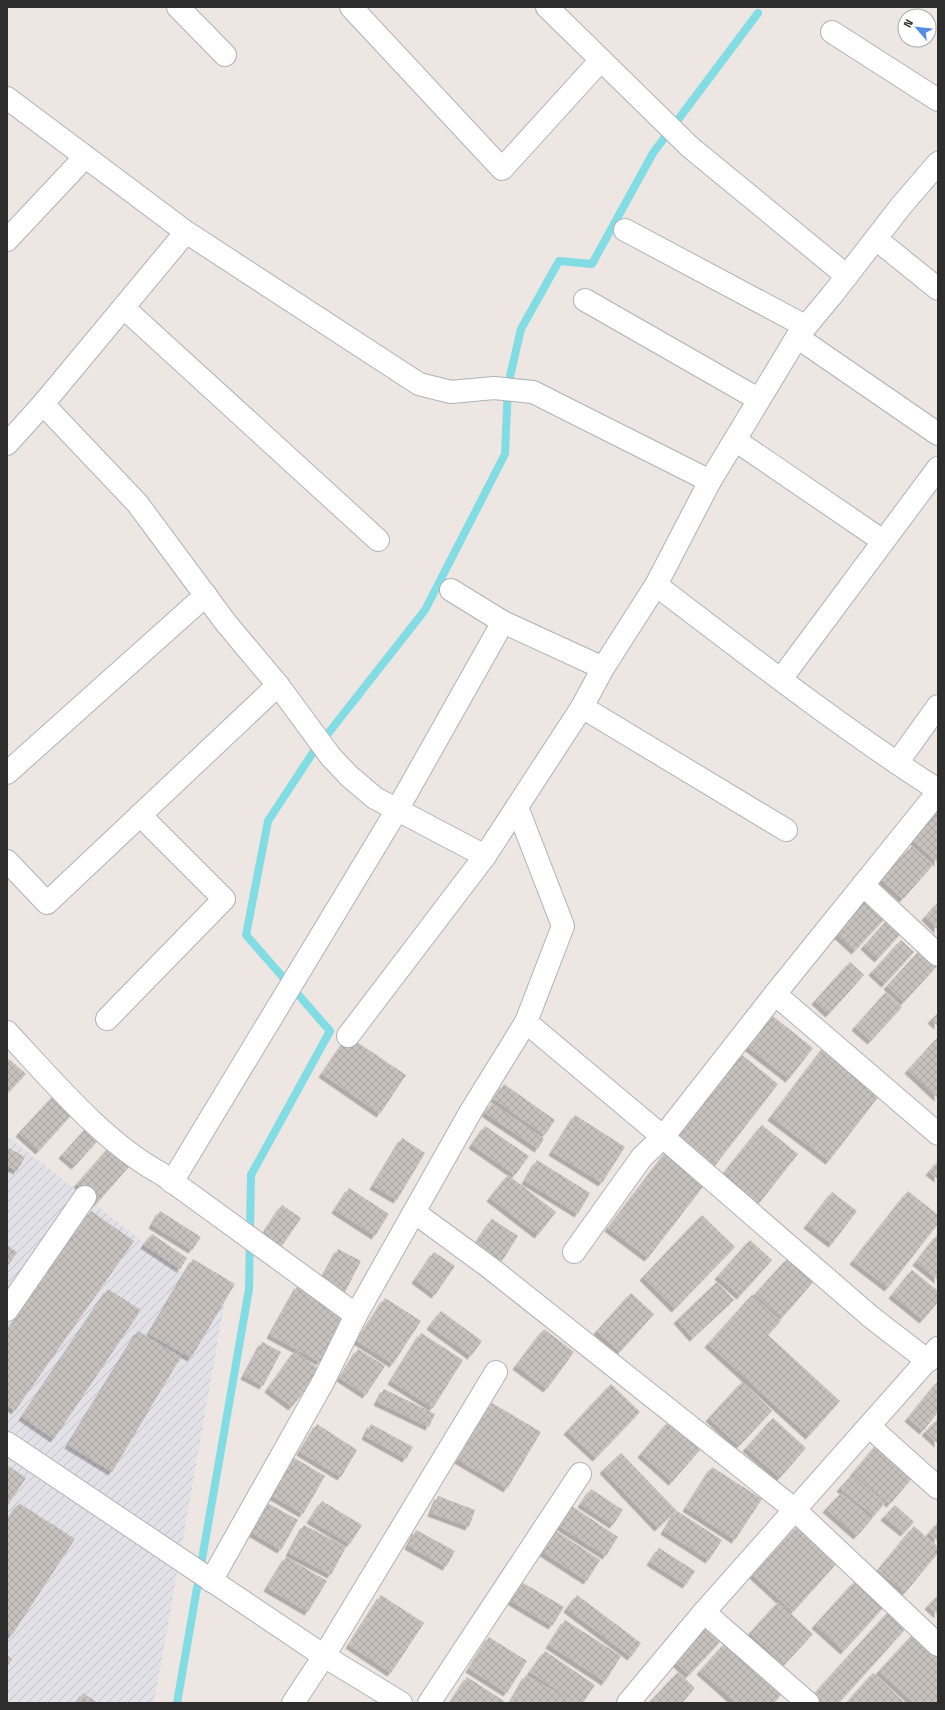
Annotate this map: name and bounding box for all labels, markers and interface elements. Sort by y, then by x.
north arrow [897,8,937,48]
text: N [900,17,916,30]

